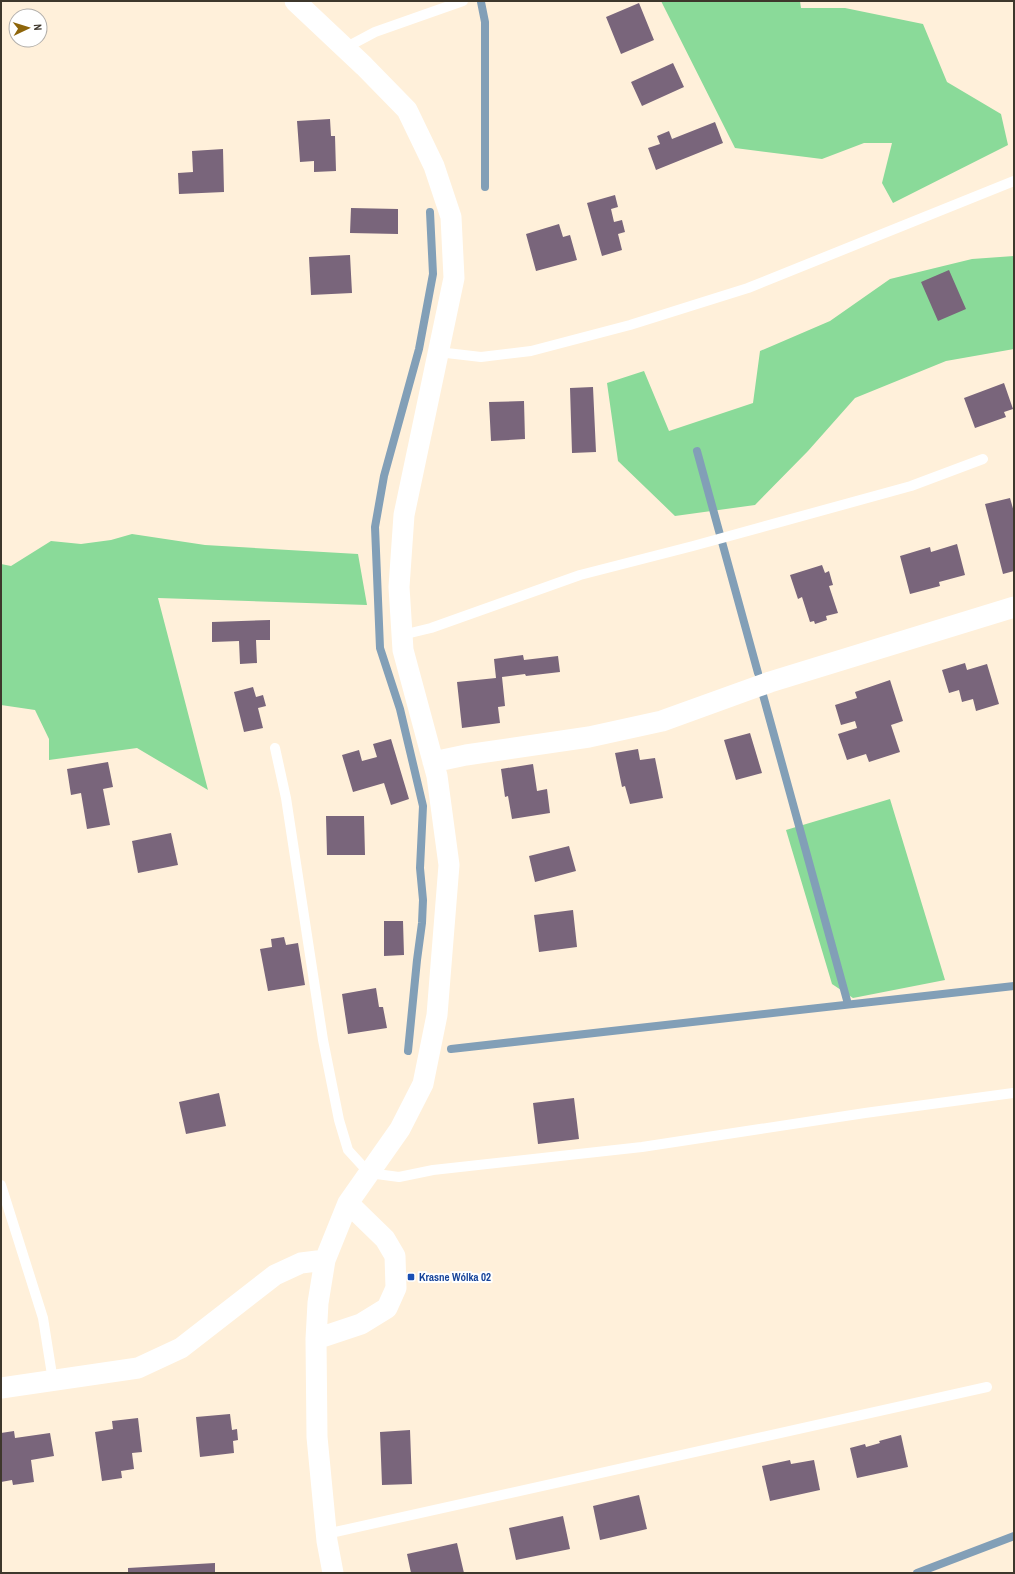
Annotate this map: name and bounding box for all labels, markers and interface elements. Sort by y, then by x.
north arrow [8,8,48,48]
text: N [31,24,45,31]
place label: Krasne Wólka 02 [419,1270,491,1284]
marker: Krasne Wólka 02 [406,1272,416,1282]

